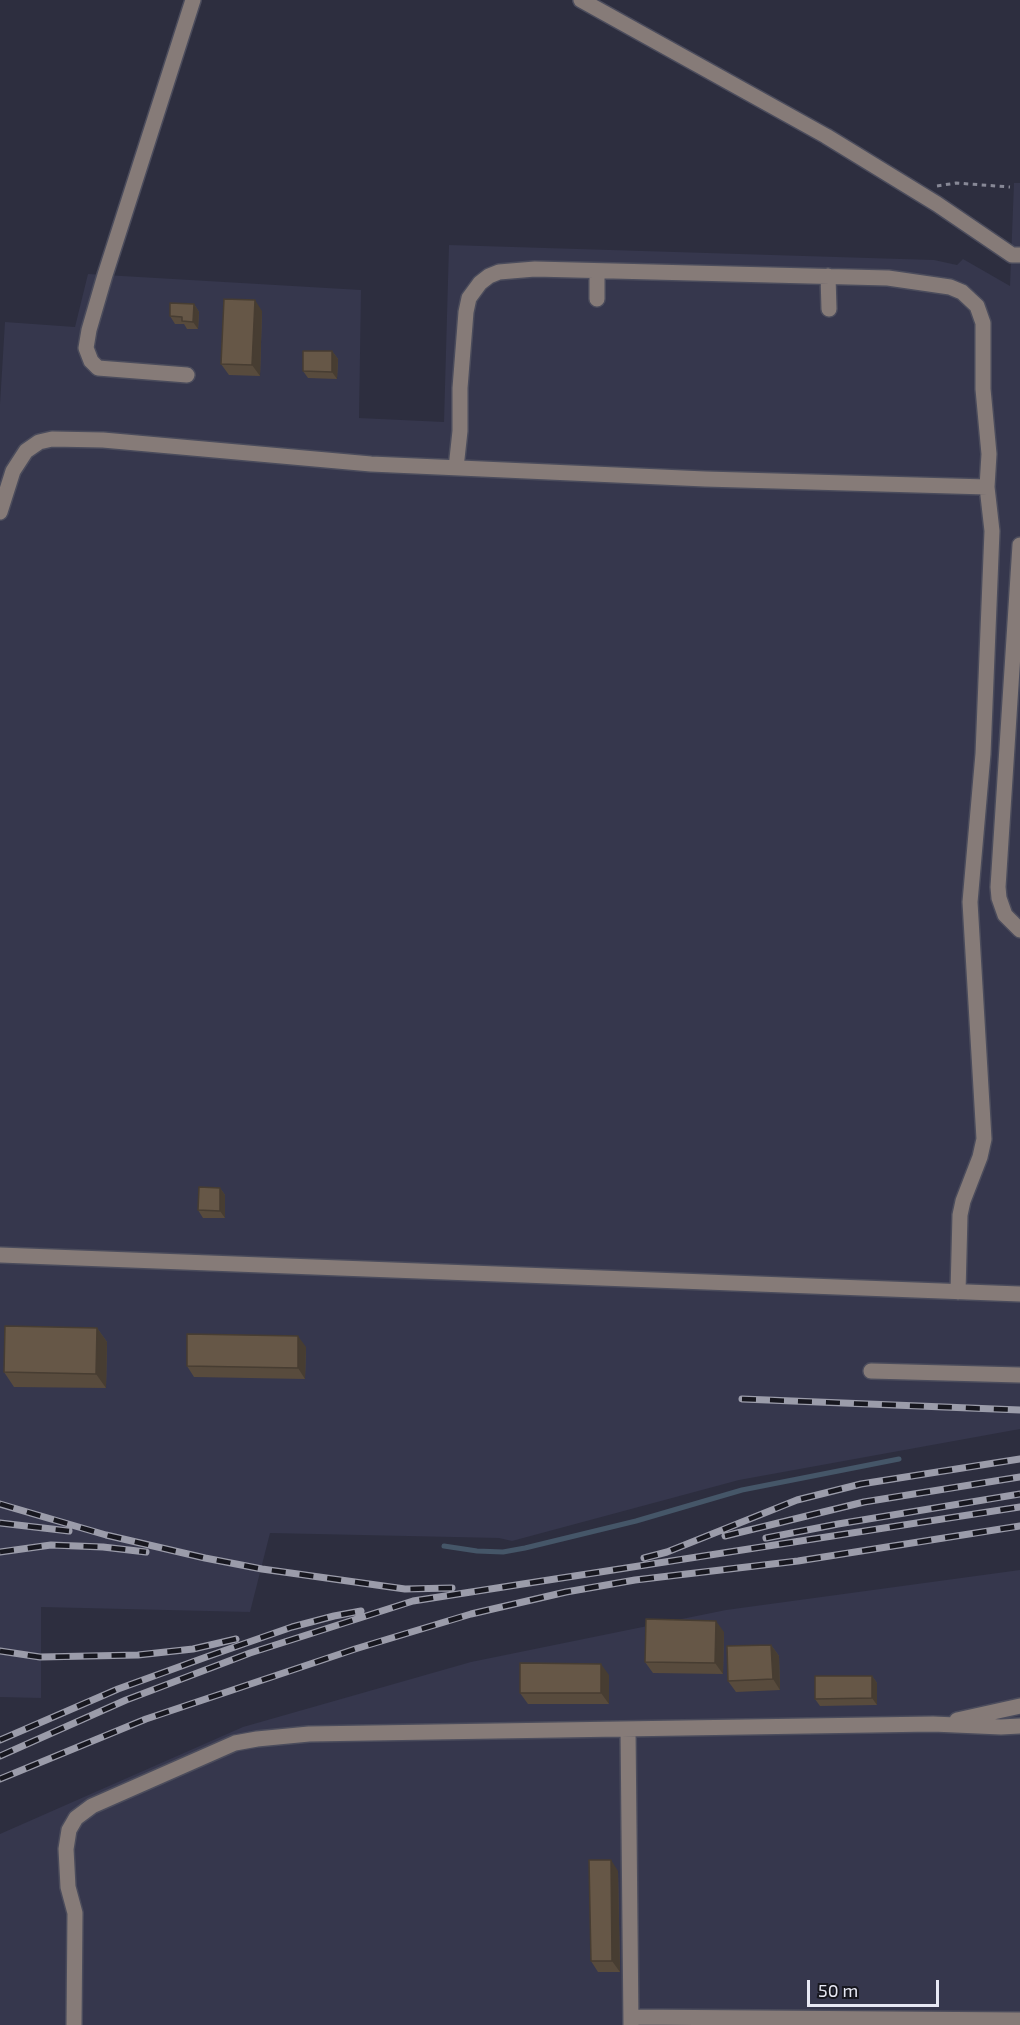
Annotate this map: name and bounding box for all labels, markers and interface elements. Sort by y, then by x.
scale bar [810,1968,942,2006]
text: 50 m [818,1979,858,2001]

